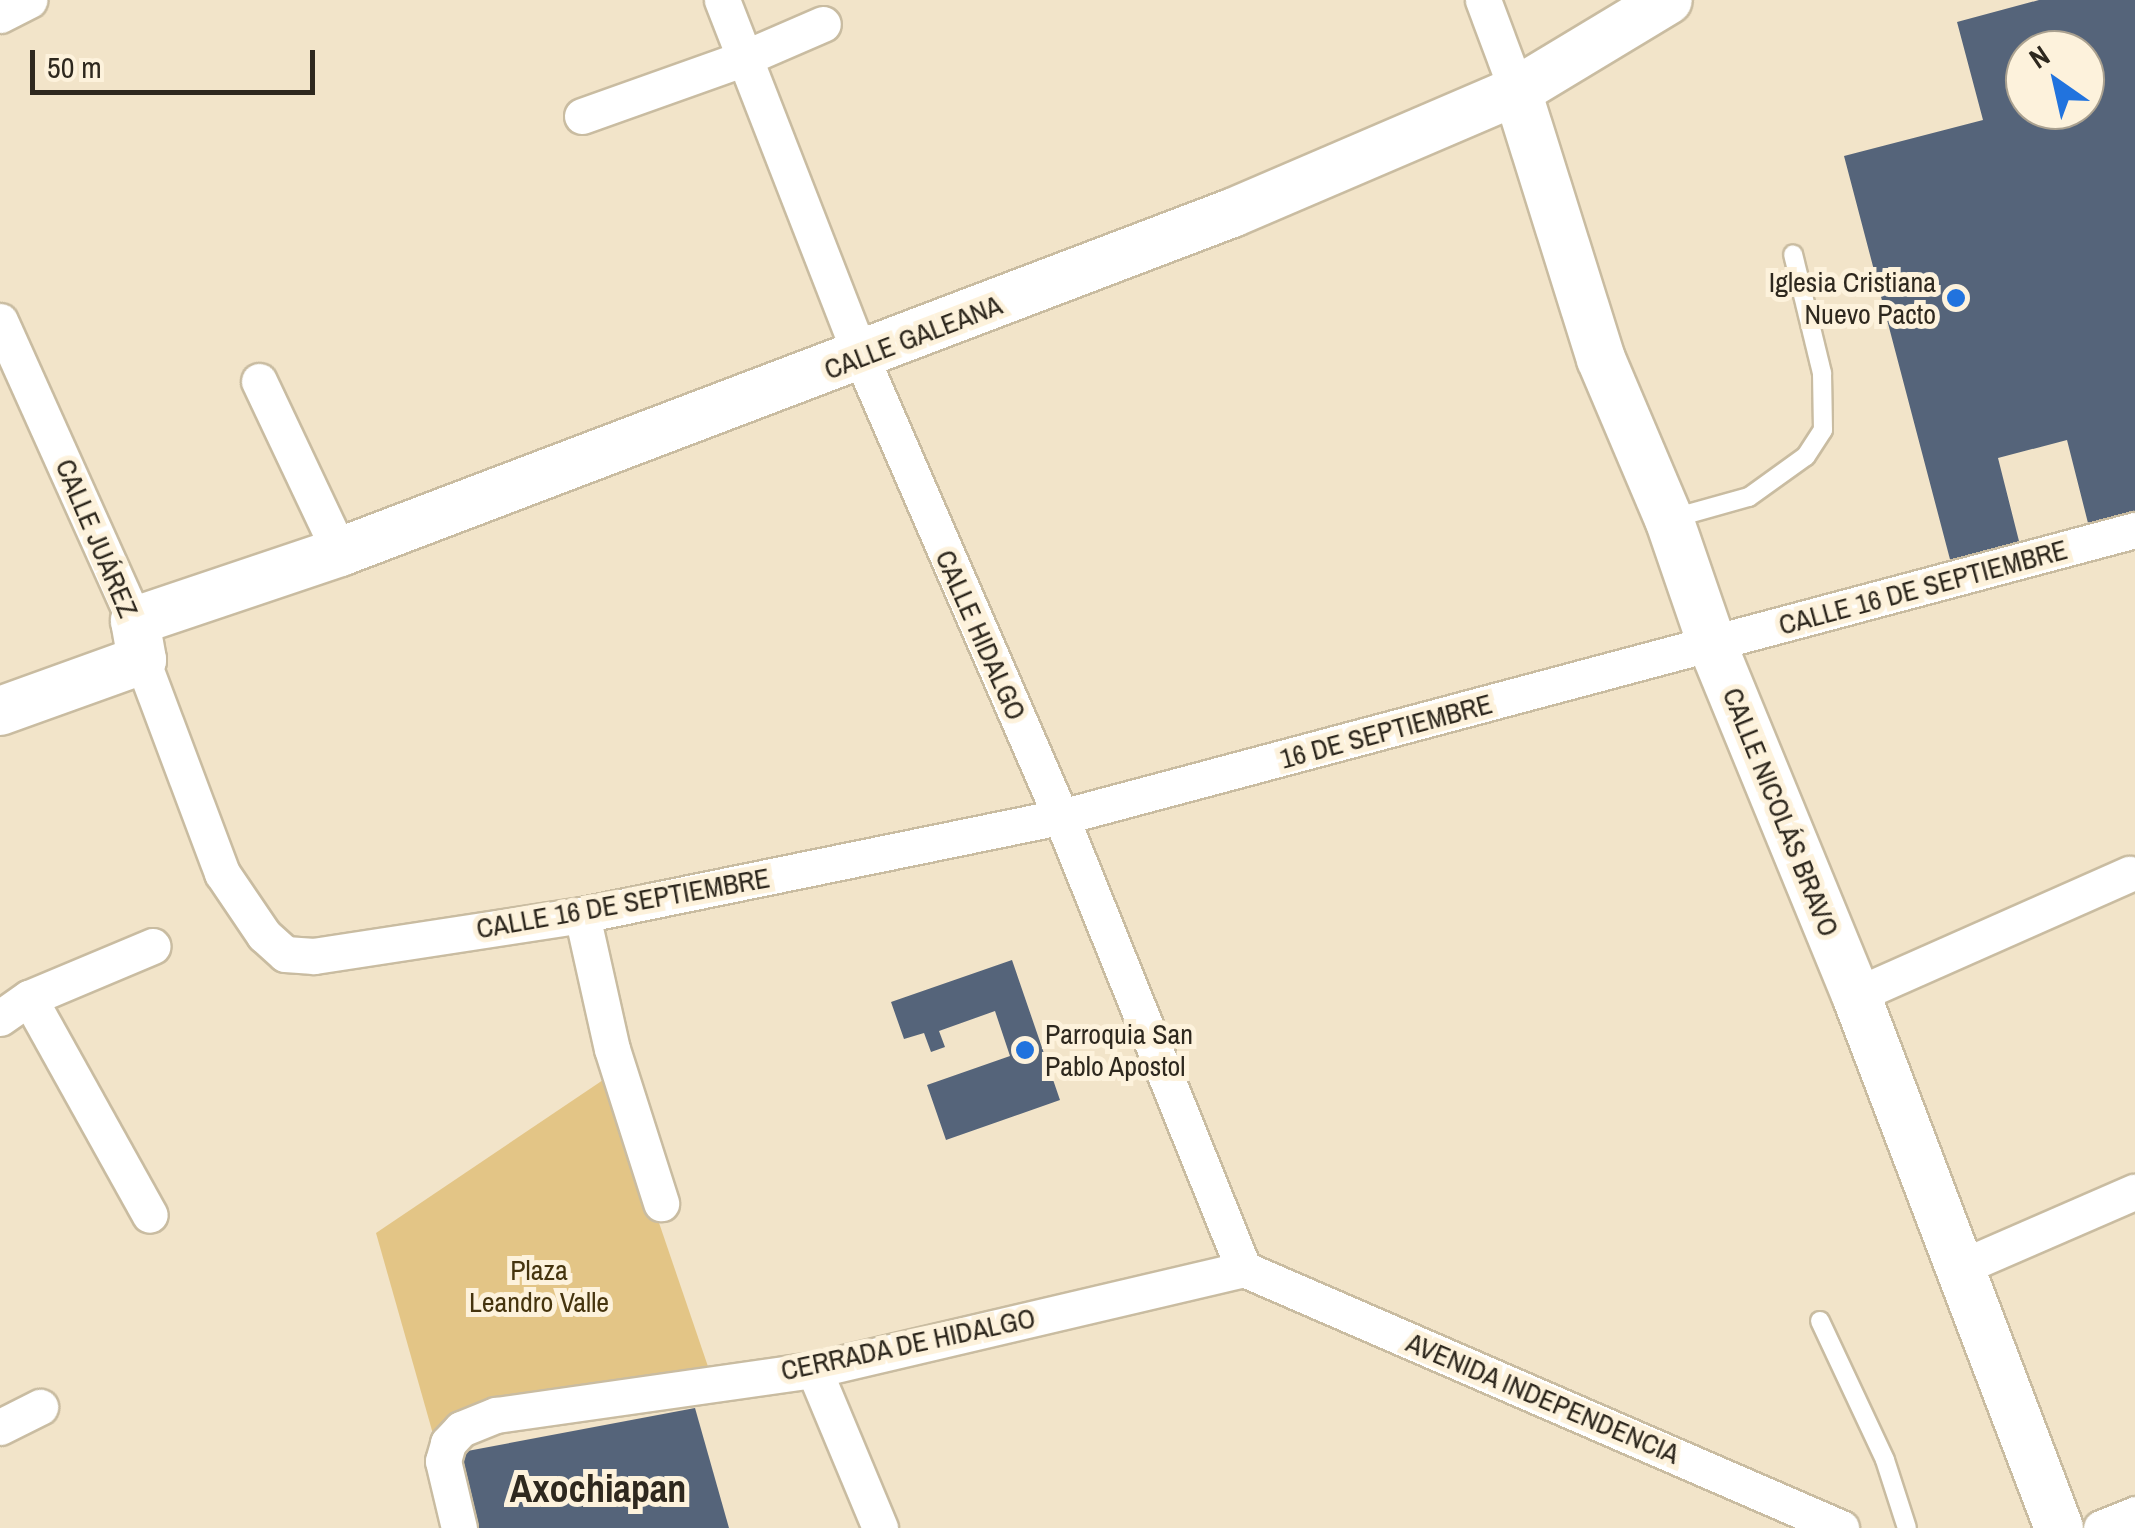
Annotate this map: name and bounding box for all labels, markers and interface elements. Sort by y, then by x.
scale bar [35,30,320,92]
north arrow [2005,30,2105,130]
text: N [2022,36,2057,77]
text: 50 m [47,47,102,87]
place label: Iglesia Cristiana Nuevo Pacto [1769,265,1936,331]
marker: Iglesia Cristiana Nuevo Pacto [1945,287,1967,309]
street label: CALLE GALEANA [819,288,1007,386]
street label: CALLE JUÁREZ [49,454,145,622]
street label: CALLE 16 DE SEPTIEMBRE [1775,532,2071,642]
street label: CALLE HIDALGO [929,545,1033,725]
street label: CALLE NICOLÁS BRAVO [1716,683,1846,941]
street label: 16 DE SEPTIEMBRE [1276,687,1496,775]
street label: CALLE 16 DE SEPTIEMBRE [474,861,772,945]
place label: Parroquia San Pablo Apostol [1045,1017,1193,1083]
marker: Parroquia San Pablo Apostol [1014,1039,1036,1061]
park label: Plaza Leandro Valle [469,1253,609,1319]
street label: CERRADA DE HIDALGO [777,1301,1039,1387]
street label: AVENIDA INDEPENDENCIA [1401,1325,1685,1471]
district label: Axochiapan [510,1466,686,1512]

